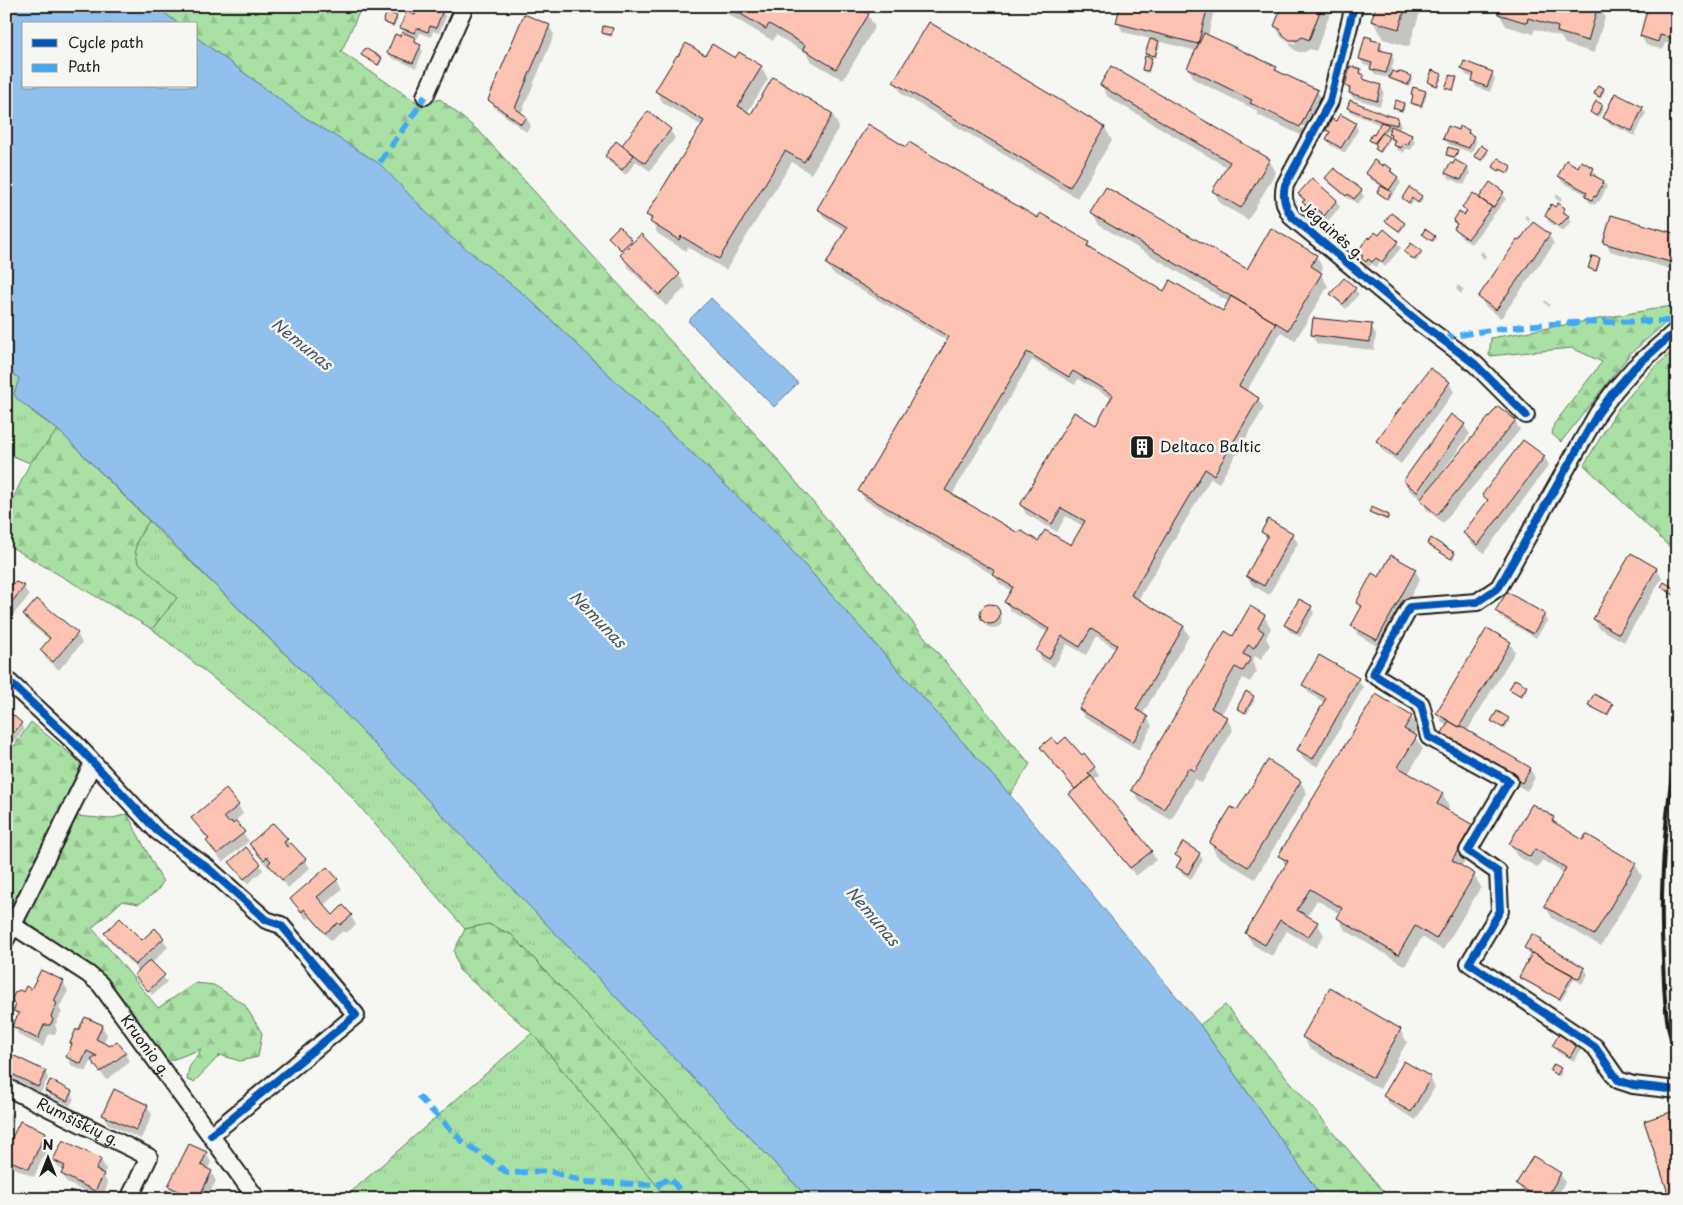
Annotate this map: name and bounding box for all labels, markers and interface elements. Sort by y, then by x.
legend [22,22,198,88]
text: Cycle path [68,30,144,53]
text: Path [68,54,100,77]
street label: Jėgainės g. [1295,195,1371,265]
water label: Nemunas [267,311,339,376]
building icon: Deltaco Baltic [1129,434,1155,460]
place label: Deltaco Baltic [1160,434,1261,457]
water label: Nemunas [565,584,633,654]
water label: Nemunas [842,880,907,952]
street label: Kruonio g. [116,1009,177,1081]
street label: Rumšiškių g. [33,1091,124,1151]
north arrow [22,1132,72,1182]
text: N [42,1134,54,1155]

